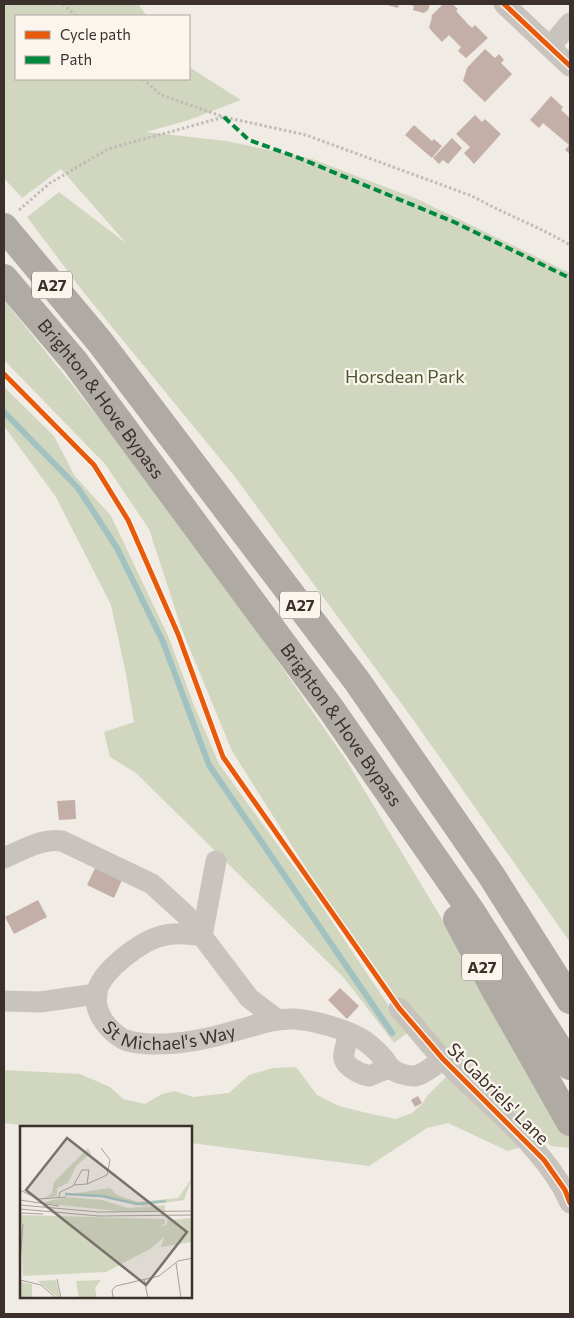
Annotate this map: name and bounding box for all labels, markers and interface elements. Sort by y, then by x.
legend [15,15,190,80]
text: Cycle path [60,25,131,43]
text: Path [60,50,92,68]
road number: A27 [32,272,72,298]
street label: Brighton & Hove Bypass [33,314,169,483]
park label: Horsdean Park [345,365,465,387]
road number: A27 [280,592,320,618]
street label: Brighton & Hove Bypass [276,638,407,810]
road number: A27 [462,954,502,980]
street label: St Michael's Way [98,1016,238,1054]
street label: St Gabriels' Lane [443,1038,554,1149]
inset map [20,1126,192,1298]

